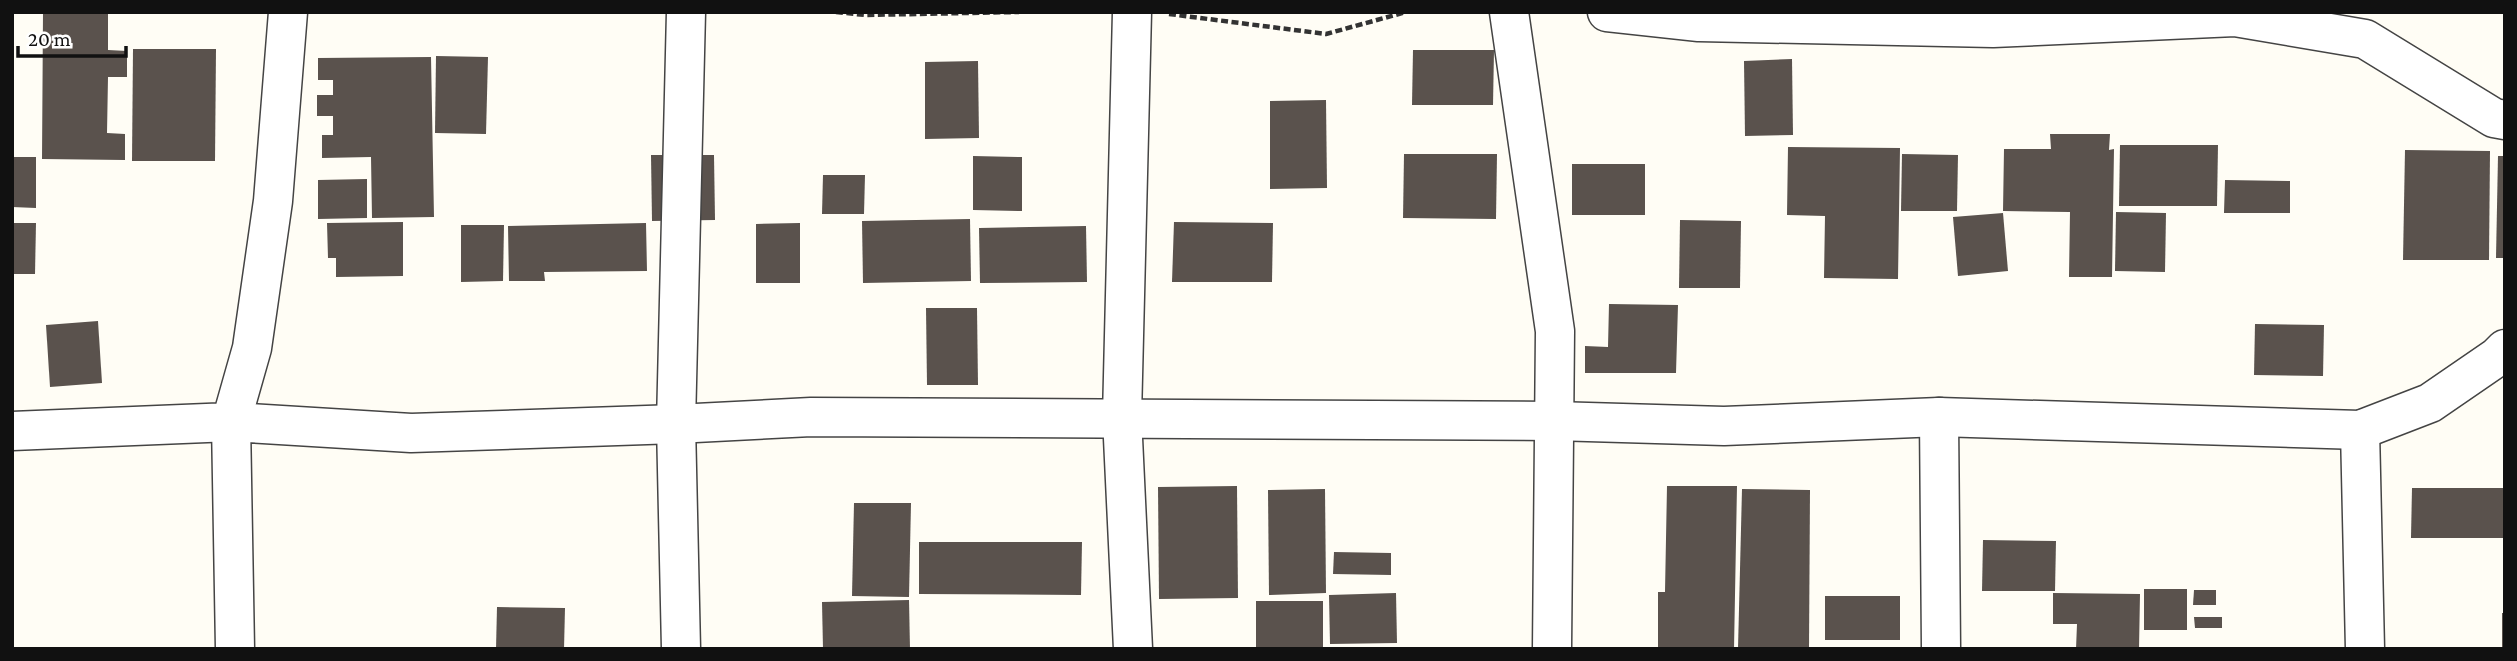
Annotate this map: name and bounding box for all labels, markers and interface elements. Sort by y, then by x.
scale bar [18,14,126,58]
text: 20 m [28,27,71,51]

